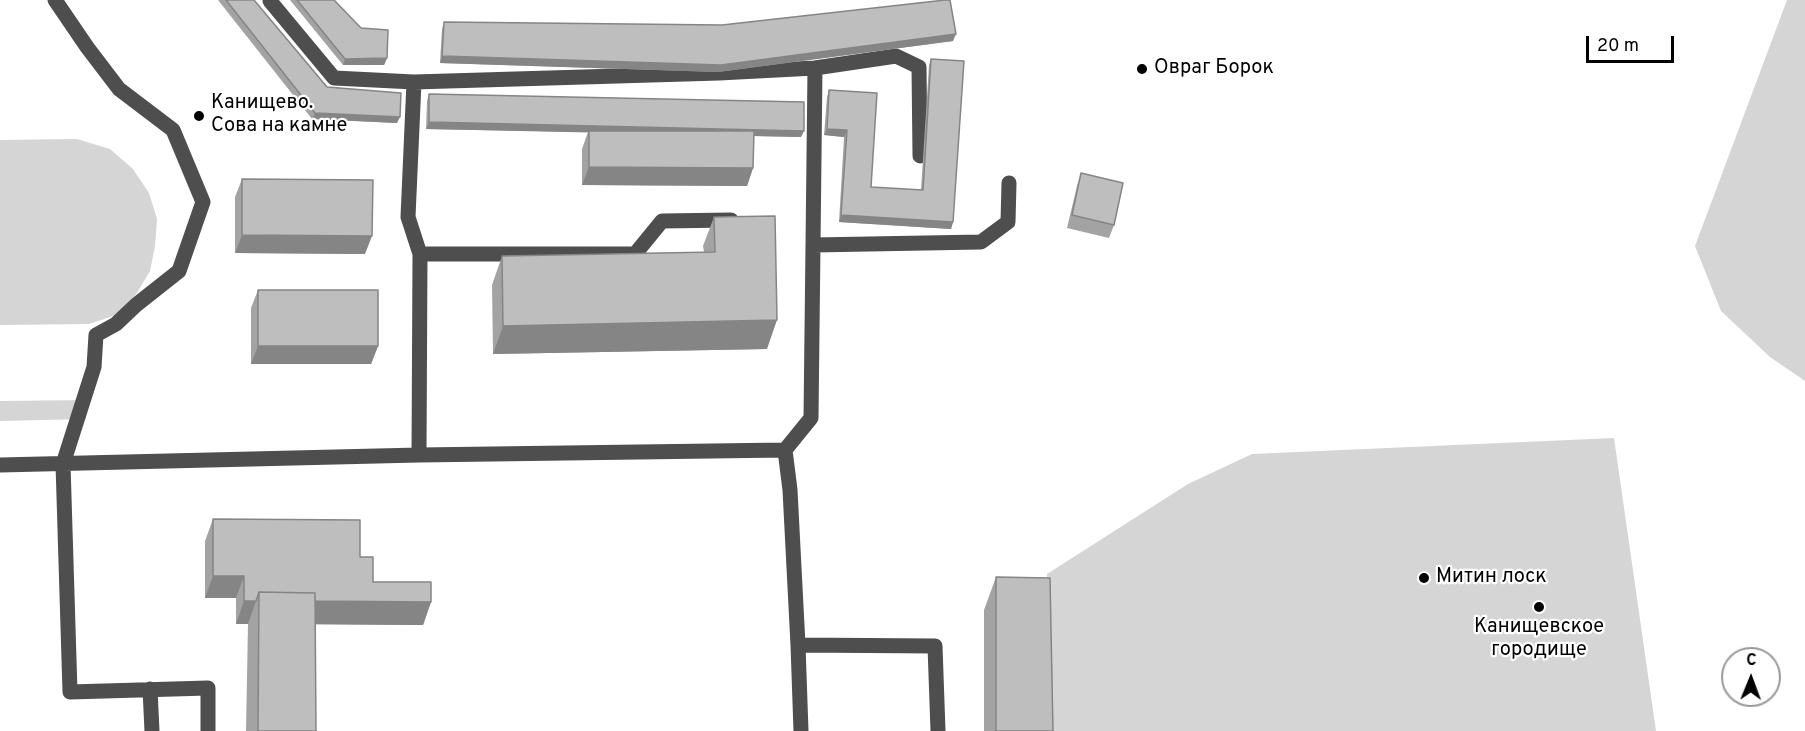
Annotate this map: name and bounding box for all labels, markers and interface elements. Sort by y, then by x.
scale bar [1589,24,1678,62]
text: 20 m [1597,35,1639,58]
place label: Овраг Борок [1154,57,1274,81]
marker: Овраг Борок [1135,62,1149,76]
place label: Канищево. Сова на камне [211,92,347,139]
marker: Канищево. Сова на камне [192,109,206,123]
place label: Митин лоск [1436,566,1547,590]
marker: Митин лоск [1417,571,1431,585]
marker: Канищевское городище [1532,600,1546,614]
place label: Канищевское городище [1474,616,1604,663]
north arrow [1721,647,1781,707]
text: С [1746,651,1757,671]

